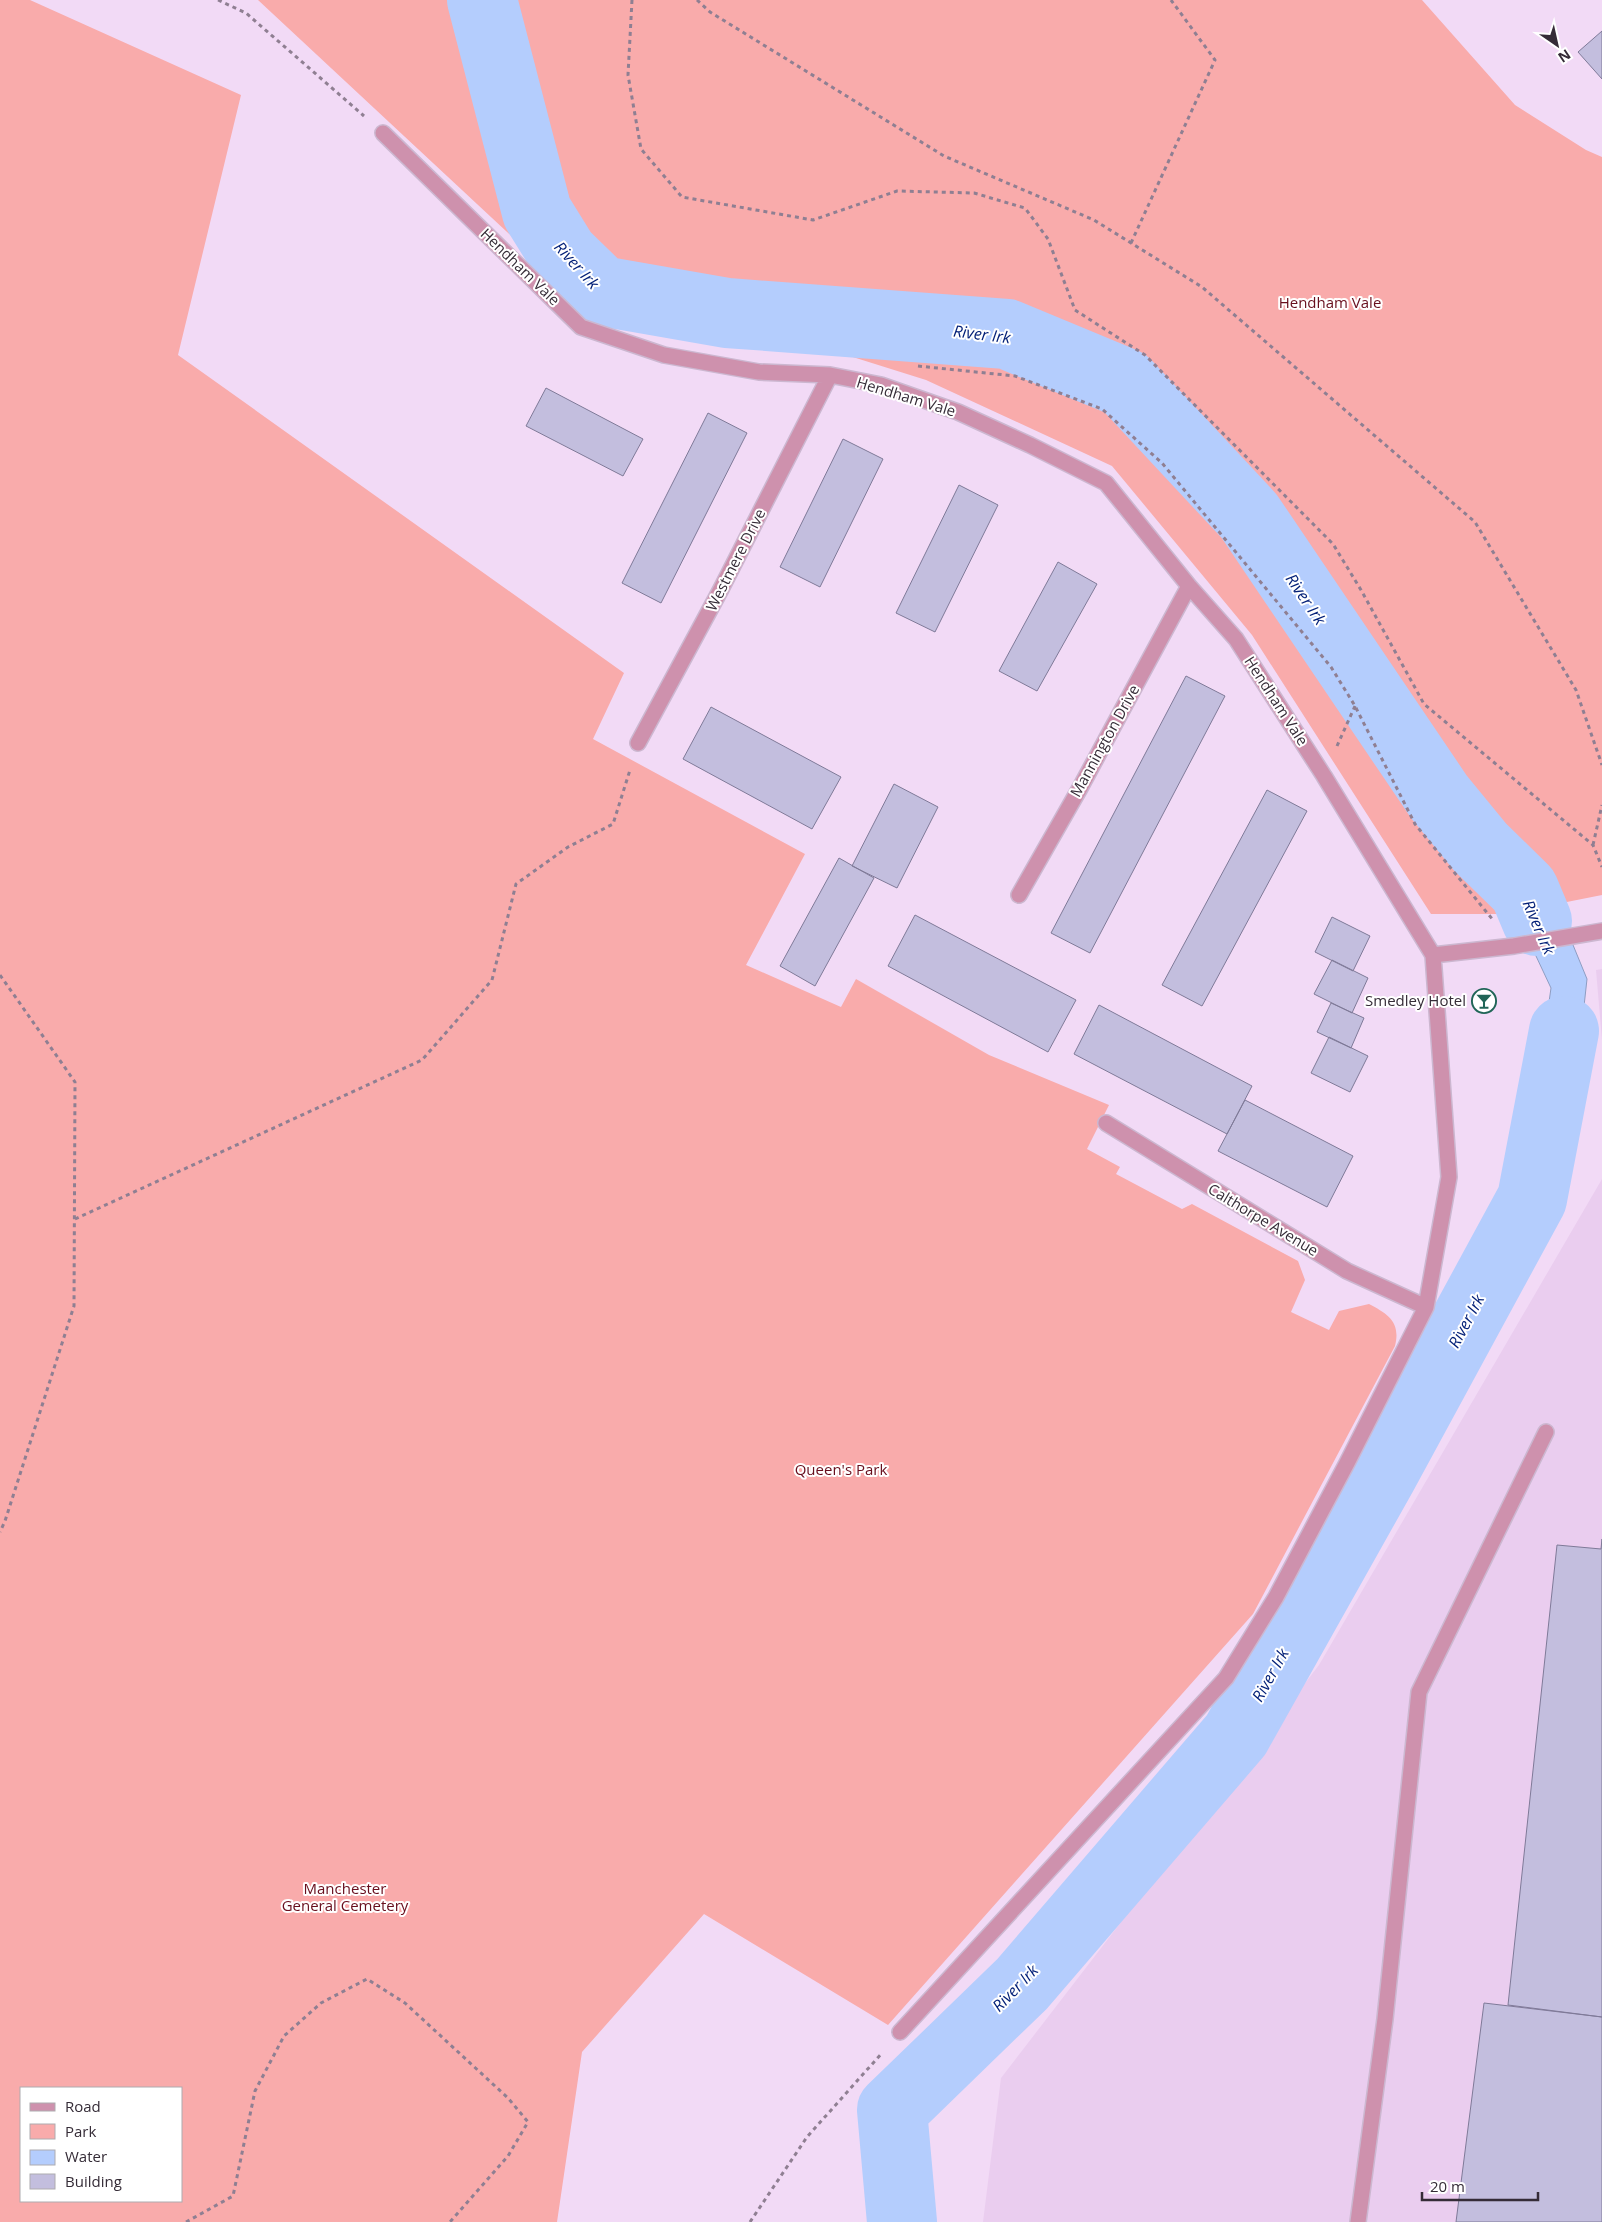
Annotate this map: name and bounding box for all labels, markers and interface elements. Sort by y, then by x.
north arrow [1532,20,1582,70]
text: N [1555,45,1575,67]
street label: Hendham Vale [477,223,565,309]
water label: River Irk [550,236,605,295]
park label: Hendham Vale [1279,292,1381,312]
water label: River Irk [952,320,1013,349]
street label: Hendham Vale [854,371,958,421]
street label: Westmere Drive [701,505,769,614]
water label: River Irk [1281,569,1332,630]
street label: Hendham Vale [1240,652,1313,749]
street label: Mannington Drive [1065,681,1143,800]
water label: River Irk [1518,896,1561,959]
bar icon: Smedley Hotel [1471,988,1497,1014]
place label: Smedley Hotel [1365,990,1466,1010]
street label: Calthorpe Avenue [1205,1178,1322,1260]
water label: River Irk [1443,1289,1490,1352]
park label: Queen's Park [795,1459,887,1479]
water label: River Irk [1246,1644,1294,1705]
park label: Manchester General Cemetery [282,1878,409,1915]
water label: River Irk [987,1959,1044,2016]
legend [20,2087,182,2202]
text: Road [65,2096,101,2116]
text: Park [65,2121,96,2141]
text: Water [65,2146,107,2166]
scale bar [1422,2170,1538,2202]
text: Building [65,2171,122,2191]
text: 20 m [1430,2176,1465,2196]

